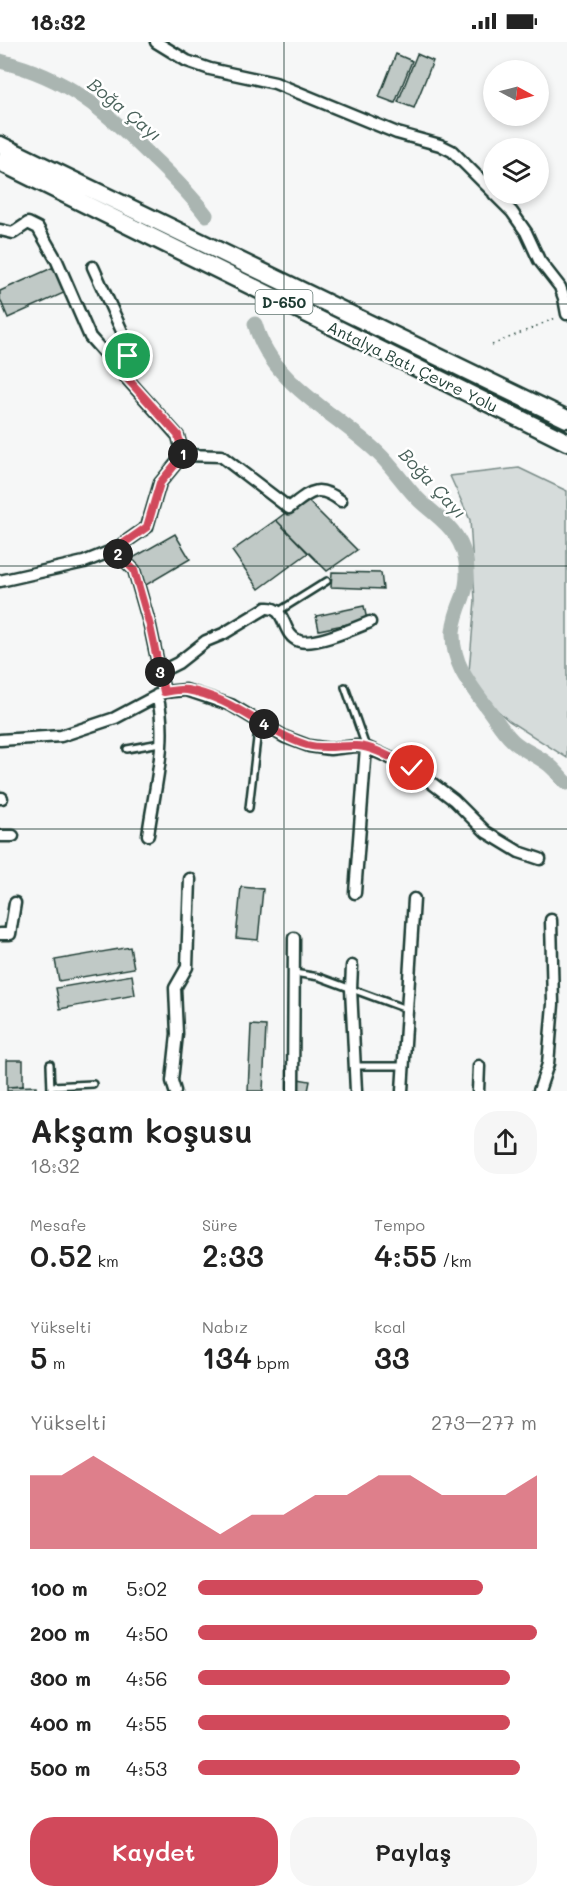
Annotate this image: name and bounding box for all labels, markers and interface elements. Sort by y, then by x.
text: 18:32 [30,7,86,36]
north arrow [483,60,549,126]
map controls [483,60,549,204]
water label: Boğa Çayı [83,72,167,146]
button: layers [483,138,549,204]
road number: D-650 [256,290,312,314]
street label: Antalya Batı Çevre Yolu [324,316,502,416]
pin [102,330,153,381]
icon: arrive [111,339,144,372]
pin: 1 [168,439,198,469]
water label: Boğa Çayı [394,442,472,524]
text: 1 [179,443,187,464]
pin: 2 [103,539,133,569]
text: 2 [114,543,122,564]
pin: 3 [145,657,175,687]
text: 3 [155,661,165,682]
pin: 4 [249,709,279,739]
text: 4 [259,713,269,734]
pin [386,742,437,793]
icon: check [395,751,428,784]
text: Akşam koşusu [30,1108,253,1151]
button: share [474,1111,537,1174]
text: 18:32 [30,1152,80,1178]
text: Mesafe [30,1214,87,1235]
text: Süre [202,1214,238,1235]
text: Tempo [374,1214,425,1235]
text: 0.52 [30,1235,92,1275]
text: 2:33 [202,1235,264,1275]
text: 4:55 [374,1235,437,1275]
text: km [92,1250,119,1271]
text: /km [437,1250,472,1271]
text: Yükselti [30,1316,91,1337]
text: Nabız [202,1316,248,1337]
text: kcal [374,1316,406,1337]
text: 5 [30,1337,48,1377]
text: 134 [202,1337,252,1377]
text: 33 [374,1337,410,1377]
text: m [48,1352,65,1373]
text: bpm [252,1352,290,1373]
text: Yükselti [30,1409,107,1435]
text: 273–277 m [431,1409,537,1435]
text: 100 m [30,1575,88,1601]
text: 5:02 [126,1575,167,1601]
text: 200 m [30,1620,90,1646]
text: 4:50 [126,1620,168,1646]
text: 300 m [30,1665,91,1691]
text: 4:56 [126,1665,168,1691]
text: 400 m [30,1710,91,1736]
text: 4:55 [126,1710,167,1736]
text: 500 m [30,1755,90,1781]
text: 4:53 [126,1755,167,1781]
button: Kaydet [30,1817,278,1886]
button: Paylaş [290,1817,537,1886]

